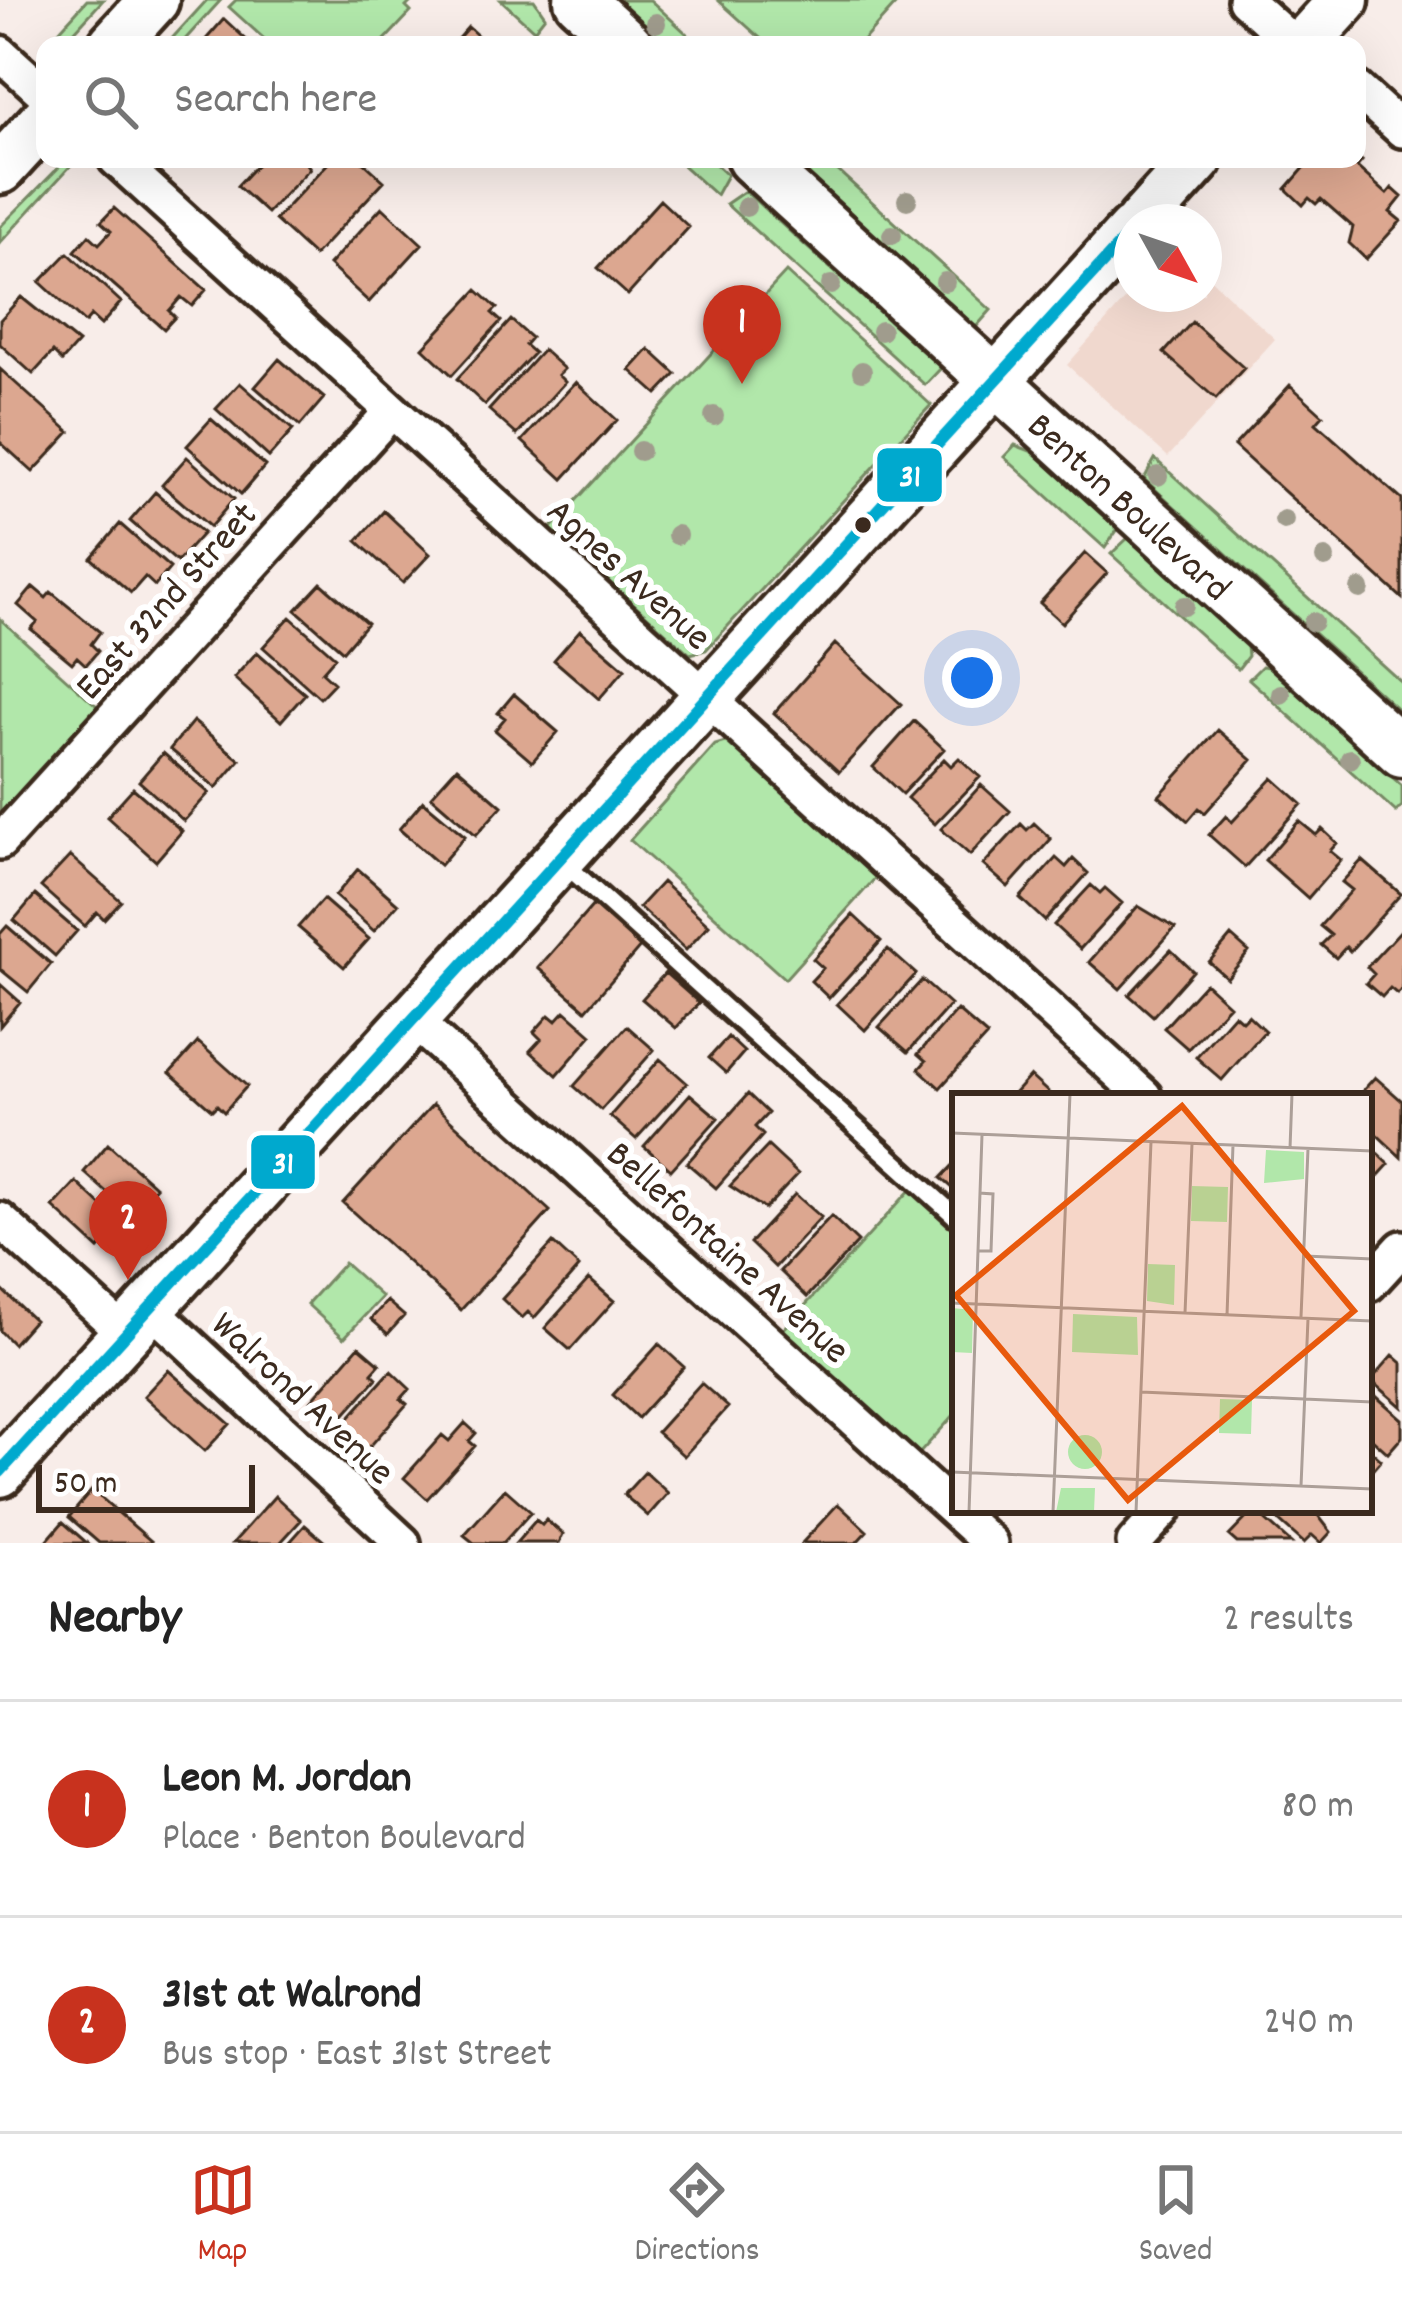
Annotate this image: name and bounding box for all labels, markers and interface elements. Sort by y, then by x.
search box [36,36,1366,168]
icon: search [78,69,144,135]
text: Search here [174,70,377,134]
north arrow [1114,204,1222,312]
pin: 1 [703,285,781,384]
street label: Benton Boulevard [1012,402,1241,617]
line badge: 31 [875,446,944,504]
text: 31 [899,456,921,503]
street label: Agnes Avenue [532,488,721,666]
street label: East 32nd Street [65,492,273,715]
unlabelled marker [852,514,874,536]
your location [942,648,1002,708]
inset map [952,1093,1372,1513]
street label: Bellefontaine Avenue [592,1130,860,1379]
line badge: 31 [249,1133,317,1191]
text: 31 [272,1143,294,1190]
pin: 2 [89,1181,167,1280]
street label: Walrond Avenue [196,1301,405,1501]
scale bar [36,1459,255,1512]
text: 50 m [54,1462,118,1509]
text: Nearby [48,1585,181,1657]
text: 2 results [1223,1594,1354,1649]
text: Leon M. Jordan [162,1749,412,1813]
text: 1 [83,1781,91,1836]
text: 80 m [1281,1781,1354,1836]
text: Place · Benton Boulevard [162,1813,526,1868]
text: 31st at Walrond [162,1965,422,2029]
text: 2 [78,1997,96,2052]
text: 240 m [1264,1997,1354,2052]
text: Bus stop · East 31st Street [162,2029,552,2084]
tab: Map [190,2157,256,2276]
tab: Directions [635,2157,760,2276]
tab: Saved [1139,2157,1212,2276]

